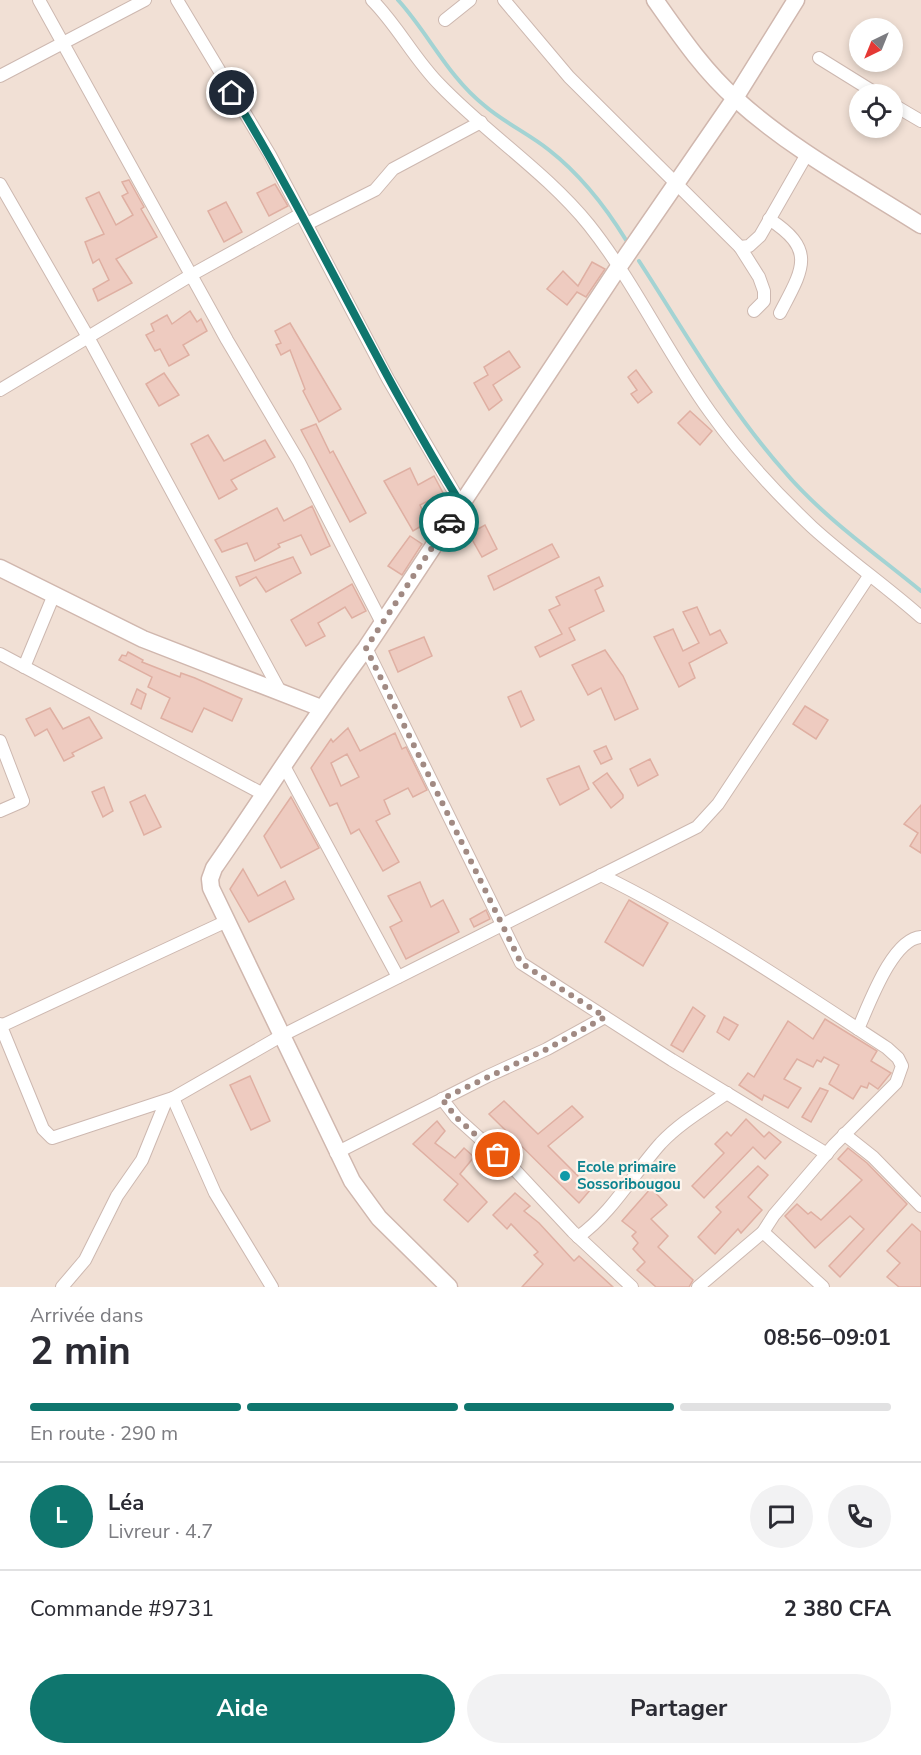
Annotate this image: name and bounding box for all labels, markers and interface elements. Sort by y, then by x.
north arrow [849,18,903,72]
map controls [849,18,903,138]
pin [206,67,257,118]
icon: home [215,76,248,109]
button: locate [849,84,903,138]
courier [419,492,479,552]
icon: car [433,506,466,539]
pin [472,1129,523,1180]
icon: bag [481,1138,514,1171]
place label: Ecole primaire Sossoribougou [577,1157,681,1194]
marker: Ecole primaire Sossoribougou [558,1169,572,1183]
text: Arrivée dans [30,1302,143,1329]
text: 08:56–09:01 [763,1323,891,1353]
text: 2 min [30,1325,131,1378]
text: En route · 290 m [30,1420,178,1447]
button: chat [750,1485,813,1548]
button: phone [828,1485,891,1548]
text: Léa [108,1488,144,1518]
text: L [55,1501,68,1531]
text: Livreur · 4.7 [108,1518,213,1545]
text: Commande #9731 [30,1594,214,1624]
text: 2 380 CFA [784,1594,891,1624]
button: Aide [30,1674,455,1743]
button: Partager [467,1674,891,1743]

